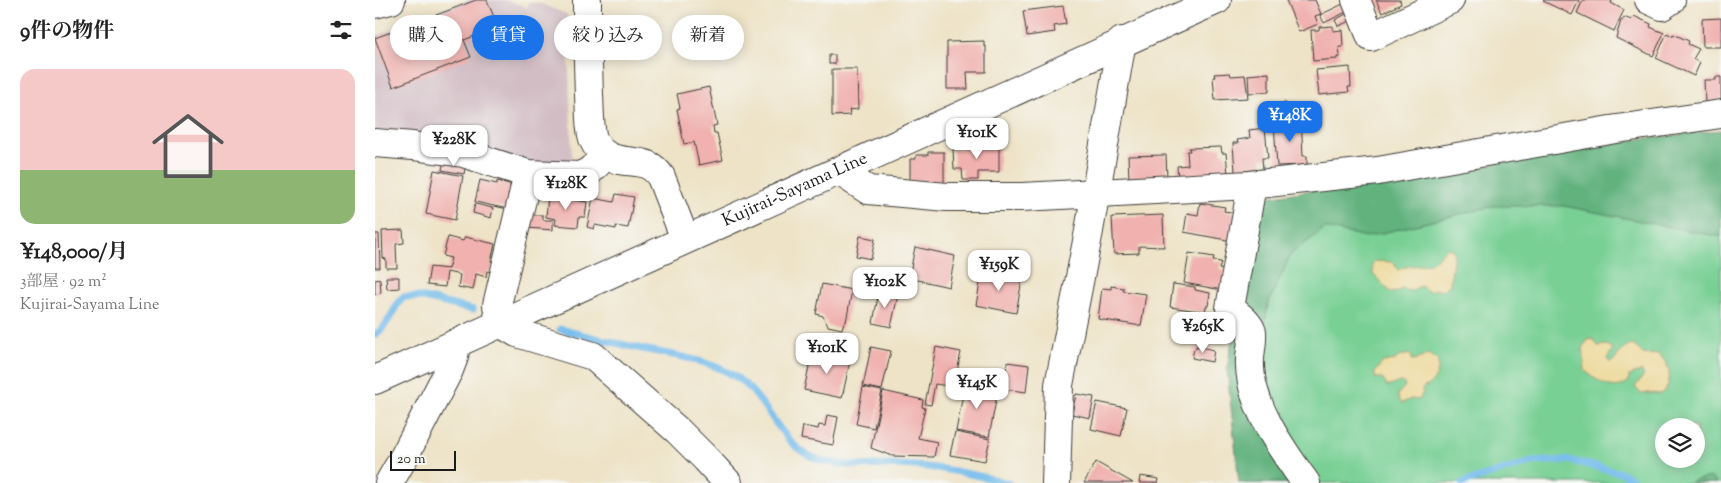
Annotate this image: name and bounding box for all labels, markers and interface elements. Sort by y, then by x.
chip: 購入 [390,15,462,60]
chip: 賃貸 [472,15,544,60]
chip: 絞り込み [554,15,662,60]
chip: 新着 [672,15,744,60]
icon: filters [327,16,355,44]
text: 9件の物件 [20,17,114,47]
pin: ¥148K [1255,100,1325,143]
icon: home [143,101,233,191]
text: ¥148K [1268,105,1312,128]
pin: ¥101K [942,118,1012,160]
text: ¥101K [957,122,997,145]
pin: ¥228K [419,124,489,167]
text: ¥228K [432,129,476,152]
street label: Kujirai-Sayama Line [718,146,872,235]
pin: ¥128K [531,168,601,211]
text: ¥128K [545,173,587,196]
text: ¥148,000/月 [20,238,128,268]
pin: ¥159K [964,250,1034,292]
text: ¥159K [979,254,1019,277]
pin: ¥102K [850,266,920,309]
text: 3部屋 · 92 m² [20,271,107,294]
text: ¥102K [864,271,906,294]
text: Kujirai-Sayama Line [20,294,160,317]
pin: ¥265K [1168,312,1238,354]
text: ¥265K [1182,316,1224,339]
pin: ¥101K [792,332,862,375]
text: ¥101K [807,337,847,360]
pin: ¥145K [942,368,1012,410]
text: ¥145K [957,372,997,395]
map controls [1655,418,1705,468]
button: layers [1655,418,1705,468]
scale bar [390,448,456,471]
text: 20 m [397,450,426,470]

